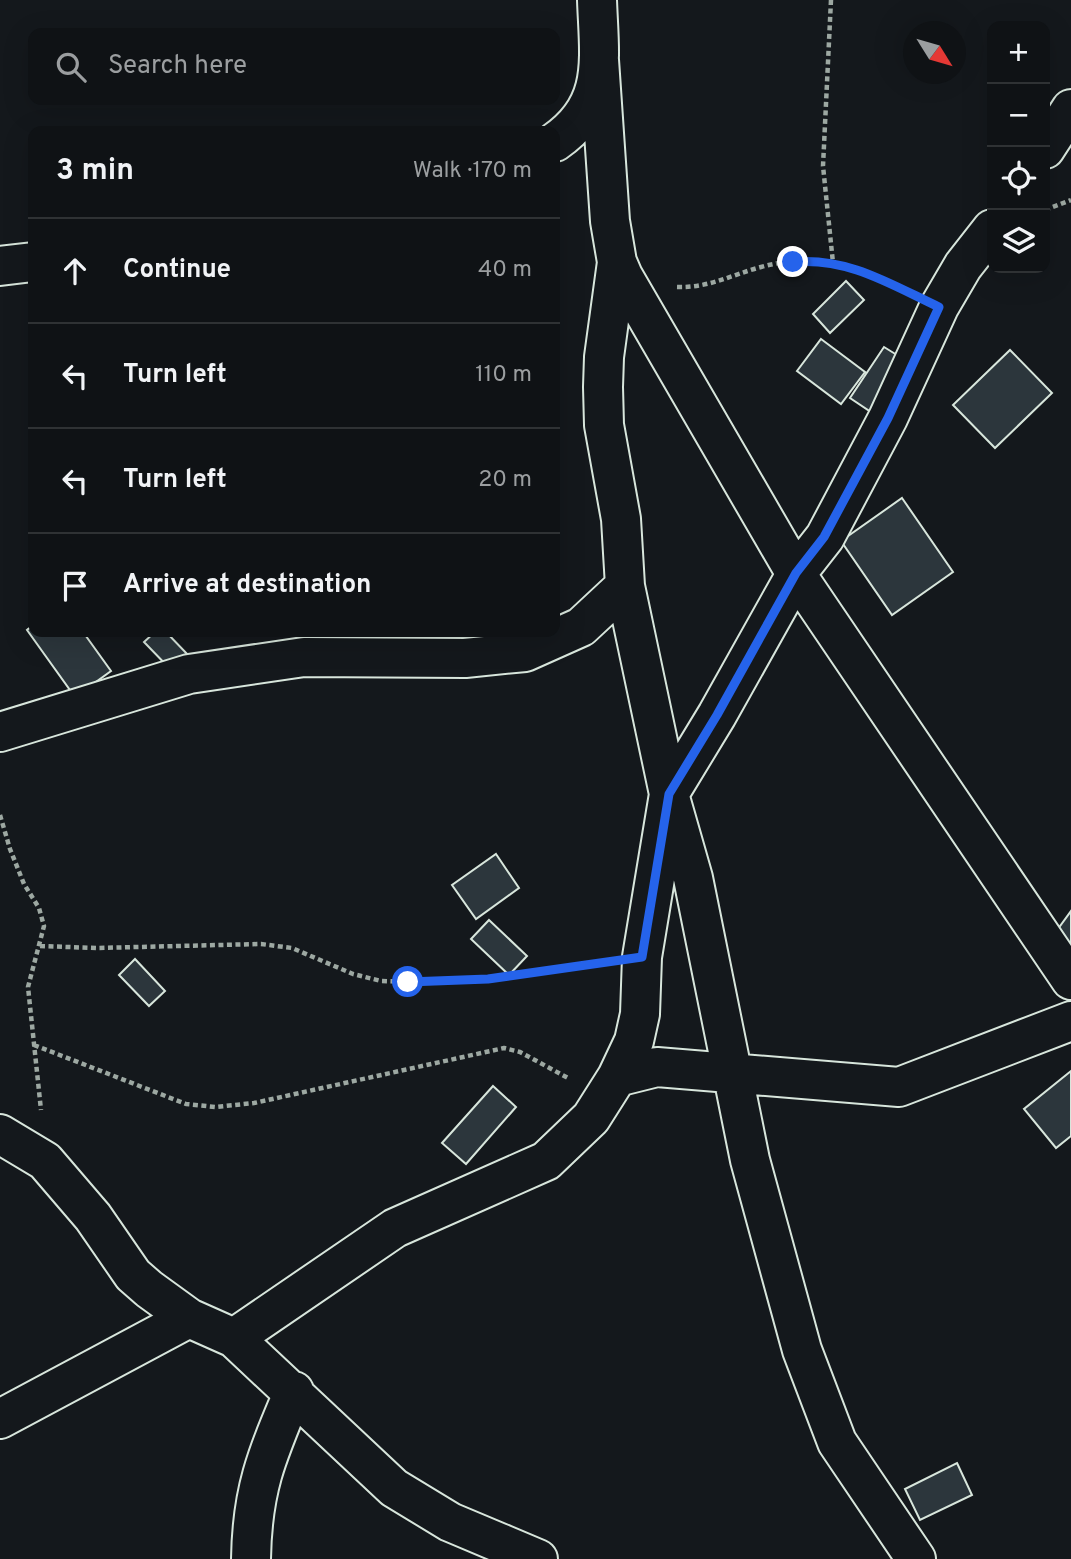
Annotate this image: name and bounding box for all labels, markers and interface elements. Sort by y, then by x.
north arrow [903,21,966,84]
map controls [987,21,1050,273]
button: + [987,21,1050,84]
search box [28,28,560,105]
icon: search [52,48,90,86]
text: Search here [108,50,247,83]
button: − [987,84,1050,147]
button: locate [987,147,1050,210]
text: 3 min [56,153,134,190]
text: Walk · 170 m [413,157,532,186]
button: layers [987,210,1050,273]
route end [777,246,808,277]
icon: ahead [56,252,94,290]
text: Continue [123,254,231,287]
text: 40 m [478,256,532,285]
icon: left [56,357,94,395]
text: Turn left [123,359,227,392]
text: 110 m [475,361,532,390]
icon: left [56,462,94,500]
text: Turn left [123,464,227,497]
text: 20 m [478,466,532,495]
icon: arrive [56,567,94,605]
text: Arrive at destination [123,569,371,602]
route start [392,966,423,997]

